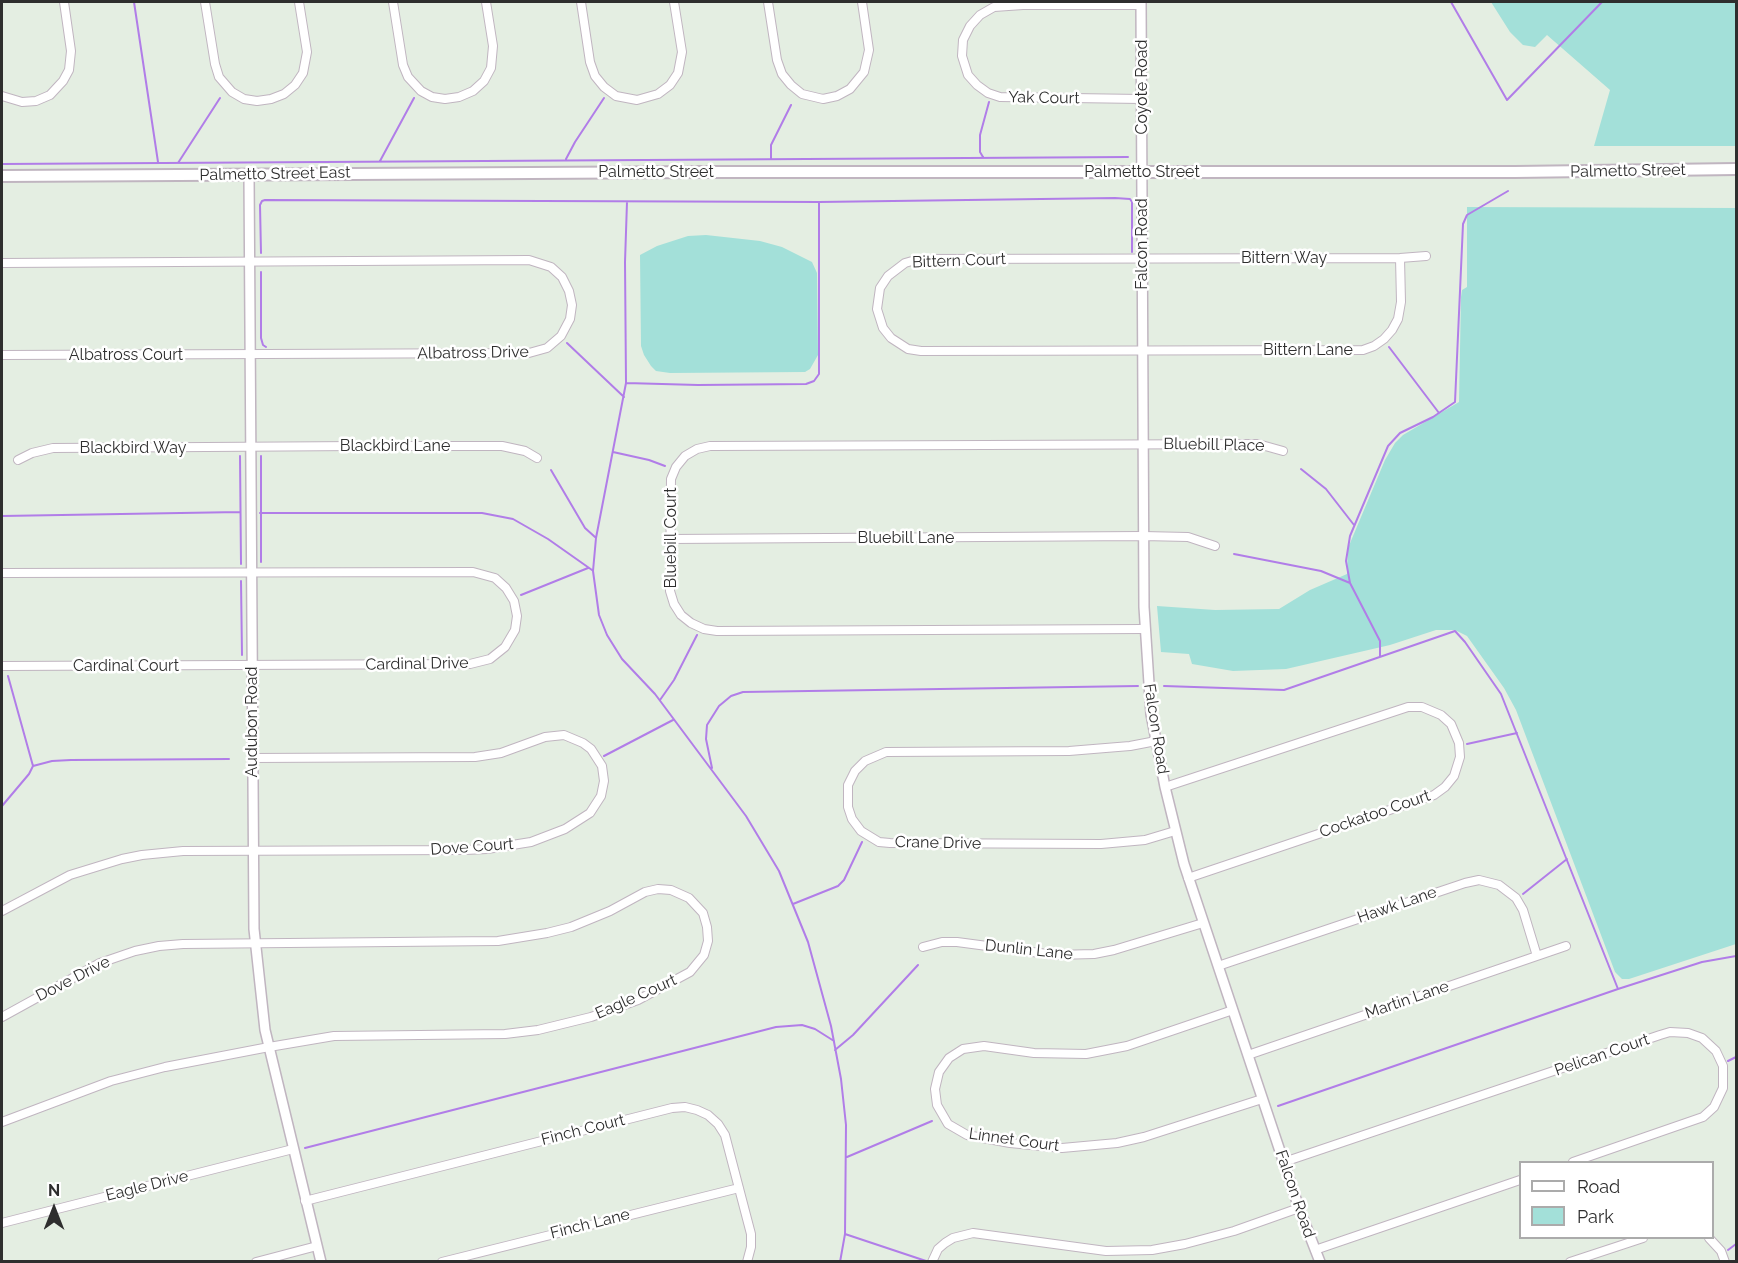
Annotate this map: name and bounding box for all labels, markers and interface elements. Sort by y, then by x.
street label: Coyote Road [1132,39,1152,135]
street label: Yak Court [1008,88,1080,108]
street label: Palmetto Street [1570,160,1686,182]
street label: Palmetto Street [598,162,714,182]
street label: Palmetto Street [1084,162,1200,182]
street label: Palmetto Street East [199,163,351,185]
street label: Falcon Road [1132,198,1152,290]
street label: Bittern Way [1241,248,1327,268]
street label: Bittern Court [912,250,1006,272]
street label: Bittern Lane [1263,340,1353,360]
street label: Albatross Drive [417,342,529,364]
street label: Albatross Court [69,345,183,365]
street label: Bluebill Place [1163,435,1265,455]
street label: Blackbird Lane [340,436,450,456]
street label: Blackbird Way [80,438,186,458]
street label: Bluebill Court [661,487,681,589]
street label: Bluebill Lane [858,528,954,548]
street label: Cardinal Drive [365,654,469,674]
street label: Cardinal Court [73,656,179,676]
street label: Audubon Road [242,667,262,777]
street label: Falcon Road [1139,682,1173,776]
street label: Cockatoo Court [1317,786,1433,842]
street label: Crane Drive [895,833,981,853]
street label: Dove Court [430,835,514,859]
street label: Hawk Lane [1355,882,1439,928]
street label: Dunlin Lane [984,936,1074,964]
street label: Dove Drive [33,952,113,1006]
street label: Eagle Court [592,971,680,1023]
street label: Martin Lane [1363,977,1451,1023]
street label: Pelican Court [1552,1030,1652,1080]
street label: Finch Court [539,1110,627,1150]
street label: Linnet Court [968,1124,1060,1156]
street label: Falcon Road [1271,1148,1319,1240]
legend [1519,1161,1714,1239]
street label: Eagle Drive [104,1166,190,1206]
text: Road [1577,1176,1620,1197]
north arrow [24,1179,84,1239]
text: N [48,1181,60,1200]
street label: Finch Lane [548,1205,632,1243]
text: Park [1577,1206,1614,1227]

